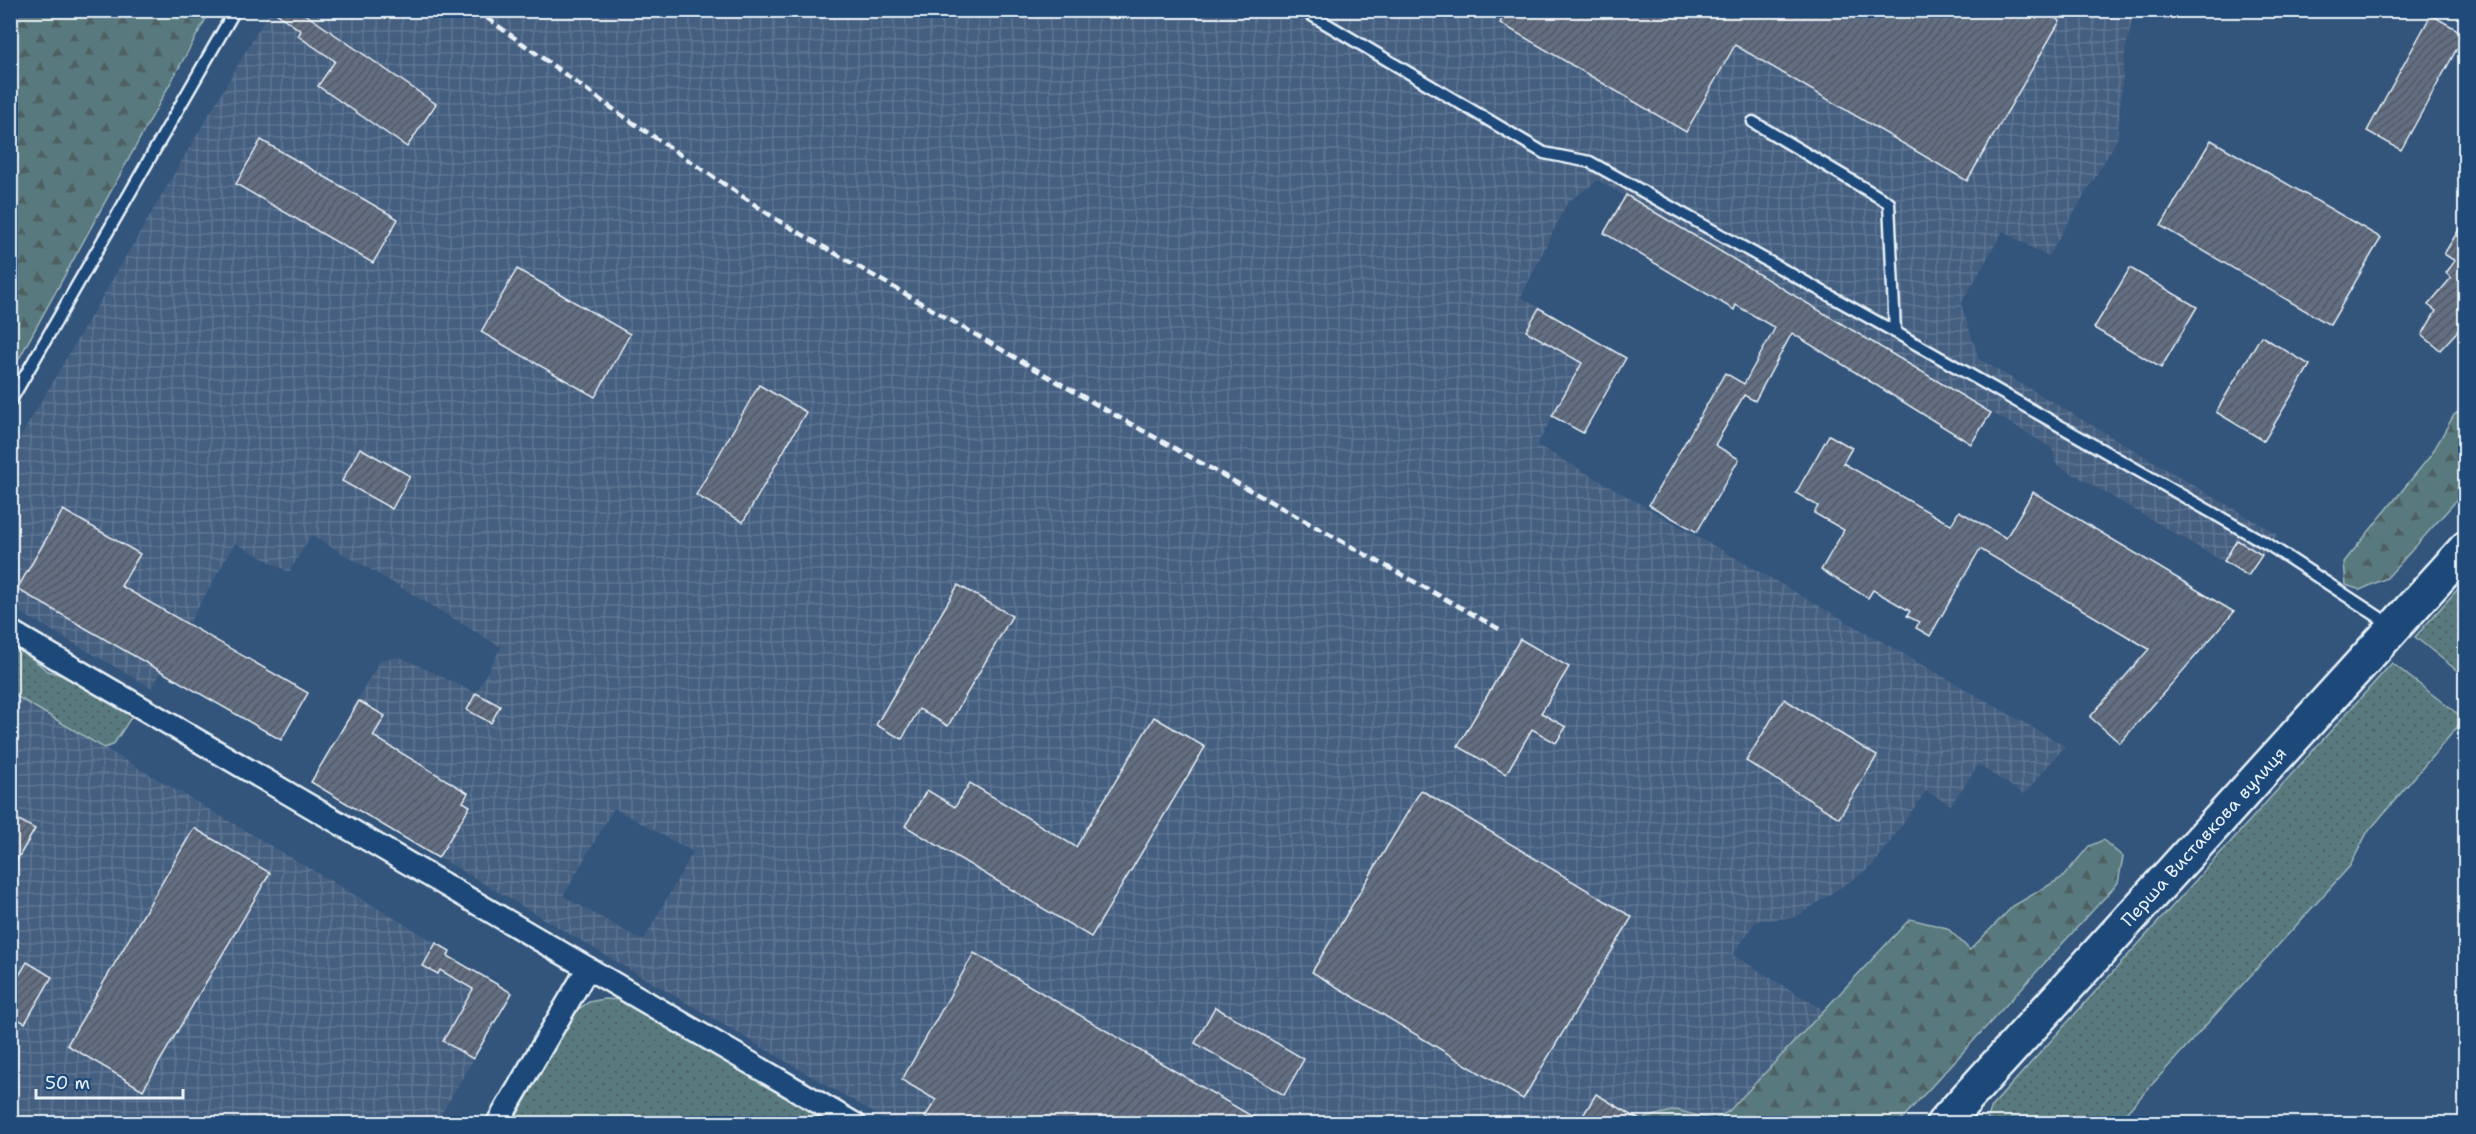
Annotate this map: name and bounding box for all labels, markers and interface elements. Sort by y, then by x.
street label: Перша Виставкова вулиця [2116,742,2292,932]
scale bar [36,1062,183,1100]
text: 50 m [45,1071,90,1095]

